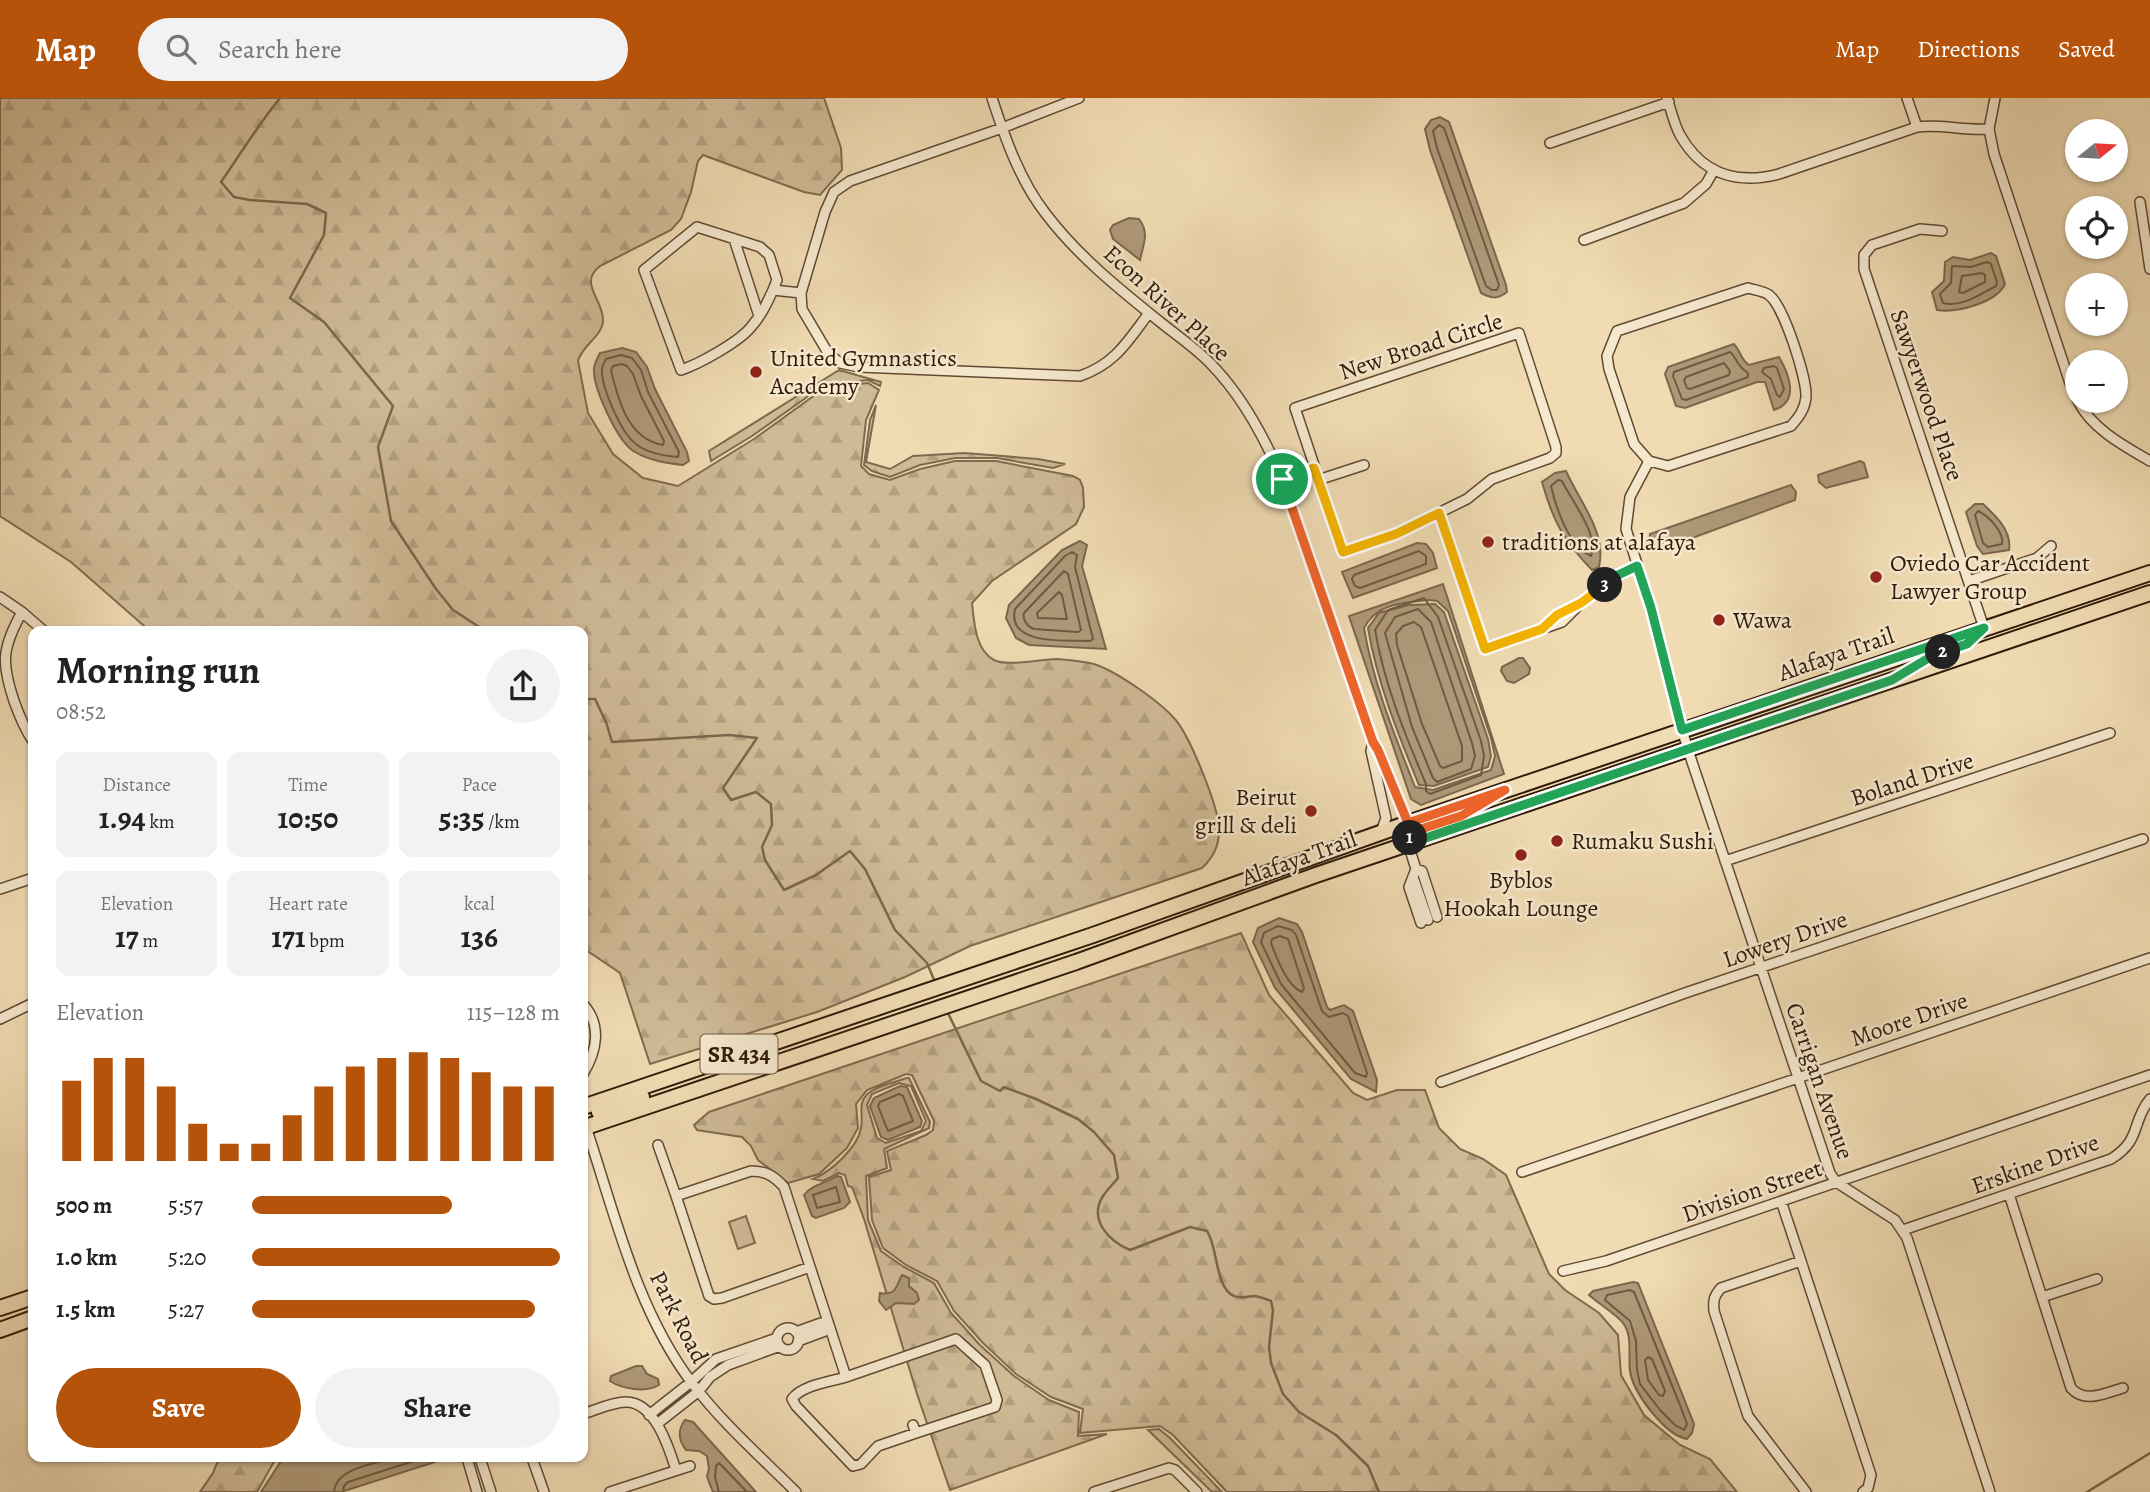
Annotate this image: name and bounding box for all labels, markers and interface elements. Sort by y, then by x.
search box [138,18,628,81]
text: Map [35,27,96,72]
icon: search [162,30,200,68]
text: Search here [218,32,342,67]
text: Map [1835,33,1879,65]
text: Directions [1917,33,2020,65]
text: Saved [2058,33,2115,65]
north arrow [2065,119,2128,182]
map controls [2065,119,2128,413]
button: locate [2065,196,2128,259]
street label: Econ River Place [1097,237,1237,369]
button: + [2065,273,2128,336]
street label: New Broad Circle [1335,305,1507,387]
street label: Sawyerwood Place [1883,305,1971,485]
place label: United Gymnastics Academy [769,342,957,402]
button: − [2065,350,2128,413]
marker: United Gymnastics Academy [748,364,764,380]
pin [1252,449,1312,509]
icon: arrive [1263,460,1301,498]
place label: traditions at alafaya [1502,526,1697,558]
marker: traditions at alafaya [1480,534,1496,550]
place label: Oviedo Car Accident Lawyer Group [1890,547,2090,607]
pin: 3 [1588,568,1622,602]
marker: Oviedo Car Accident Lawyer Group [1868,569,1884,585]
text: 3 [1600,571,1609,597]
place label: Wawa [1732,604,1793,636]
marker: Wawa [1711,612,1727,628]
street label: Alafaya Trail [1773,619,1898,689]
pin: 2 [1926,634,1960,670]
text: 2 [1938,638,1947,664]
text: Morning run [56,644,260,696]
button: share [486,649,560,723]
text: 08:52 [56,696,106,727]
street label: Boland Drive [1846,744,1978,814]
text: Distance [103,772,171,798]
text: Time [288,772,328,798]
text: Pace [462,772,497,798]
place label: Beirut grill & deli [1195,781,1297,841]
text: 1.94 [99,798,146,838]
text: 10:50 [278,798,338,838]
text: 5:35 [439,798,485,838]
marker: Beirut grill & deli [1303,803,1319,819]
text: km [146,809,175,835]
text: /km [485,809,520,835]
pin: 1 [1392,820,1428,856]
street label: Alafaya Trail [1236,822,1361,894]
text: 1 [1406,824,1413,850]
place label: Rumaku Sushi [1571,825,1714,857]
marker: Rumaku Sushi [1549,833,1565,849]
marker: Byblos Hookah Lounge [1513,847,1529,863]
place label: Byblos Hookah Lounge [1444,864,1598,924]
text: Elevation [100,891,173,917]
text: Heart rate [268,891,348,917]
text: kcal [464,891,495,917]
street label: Lowery Drive [1718,903,1852,975]
text: 17 [115,917,139,957]
text: 171 [271,917,306,957]
text: 136 [460,917,498,957]
text: m [139,928,158,954]
text: bpm [306,928,345,954]
street label: Moore Drive [1846,984,1972,1054]
text: Elevation [56,997,144,1028]
text: 115–128 m [467,997,560,1028]
street label: Carrigan Avenue [1778,998,1862,1164]
road number: SR 434 [700,1035,778,1074]
street label: Erskine Drive [1967,1126,2103,1202]
street label: Division Street [1678,1152,1826,1230]
text: 500 m [56,1190,112,1221]
text: 5:57 [168,1190,203,1221]
text: 1.0 km [56,1242,117,1273]
text: 5:20 [168,1242,207,1273]
street label: Park Road [642,1265,716,1369]
text: 1.5 km [56,1294,116,1325]
text: 5:27 [168,1294,204,1325]
button: Save [56,1368,301,1448]
button: Share [315,1368,560,1448]

